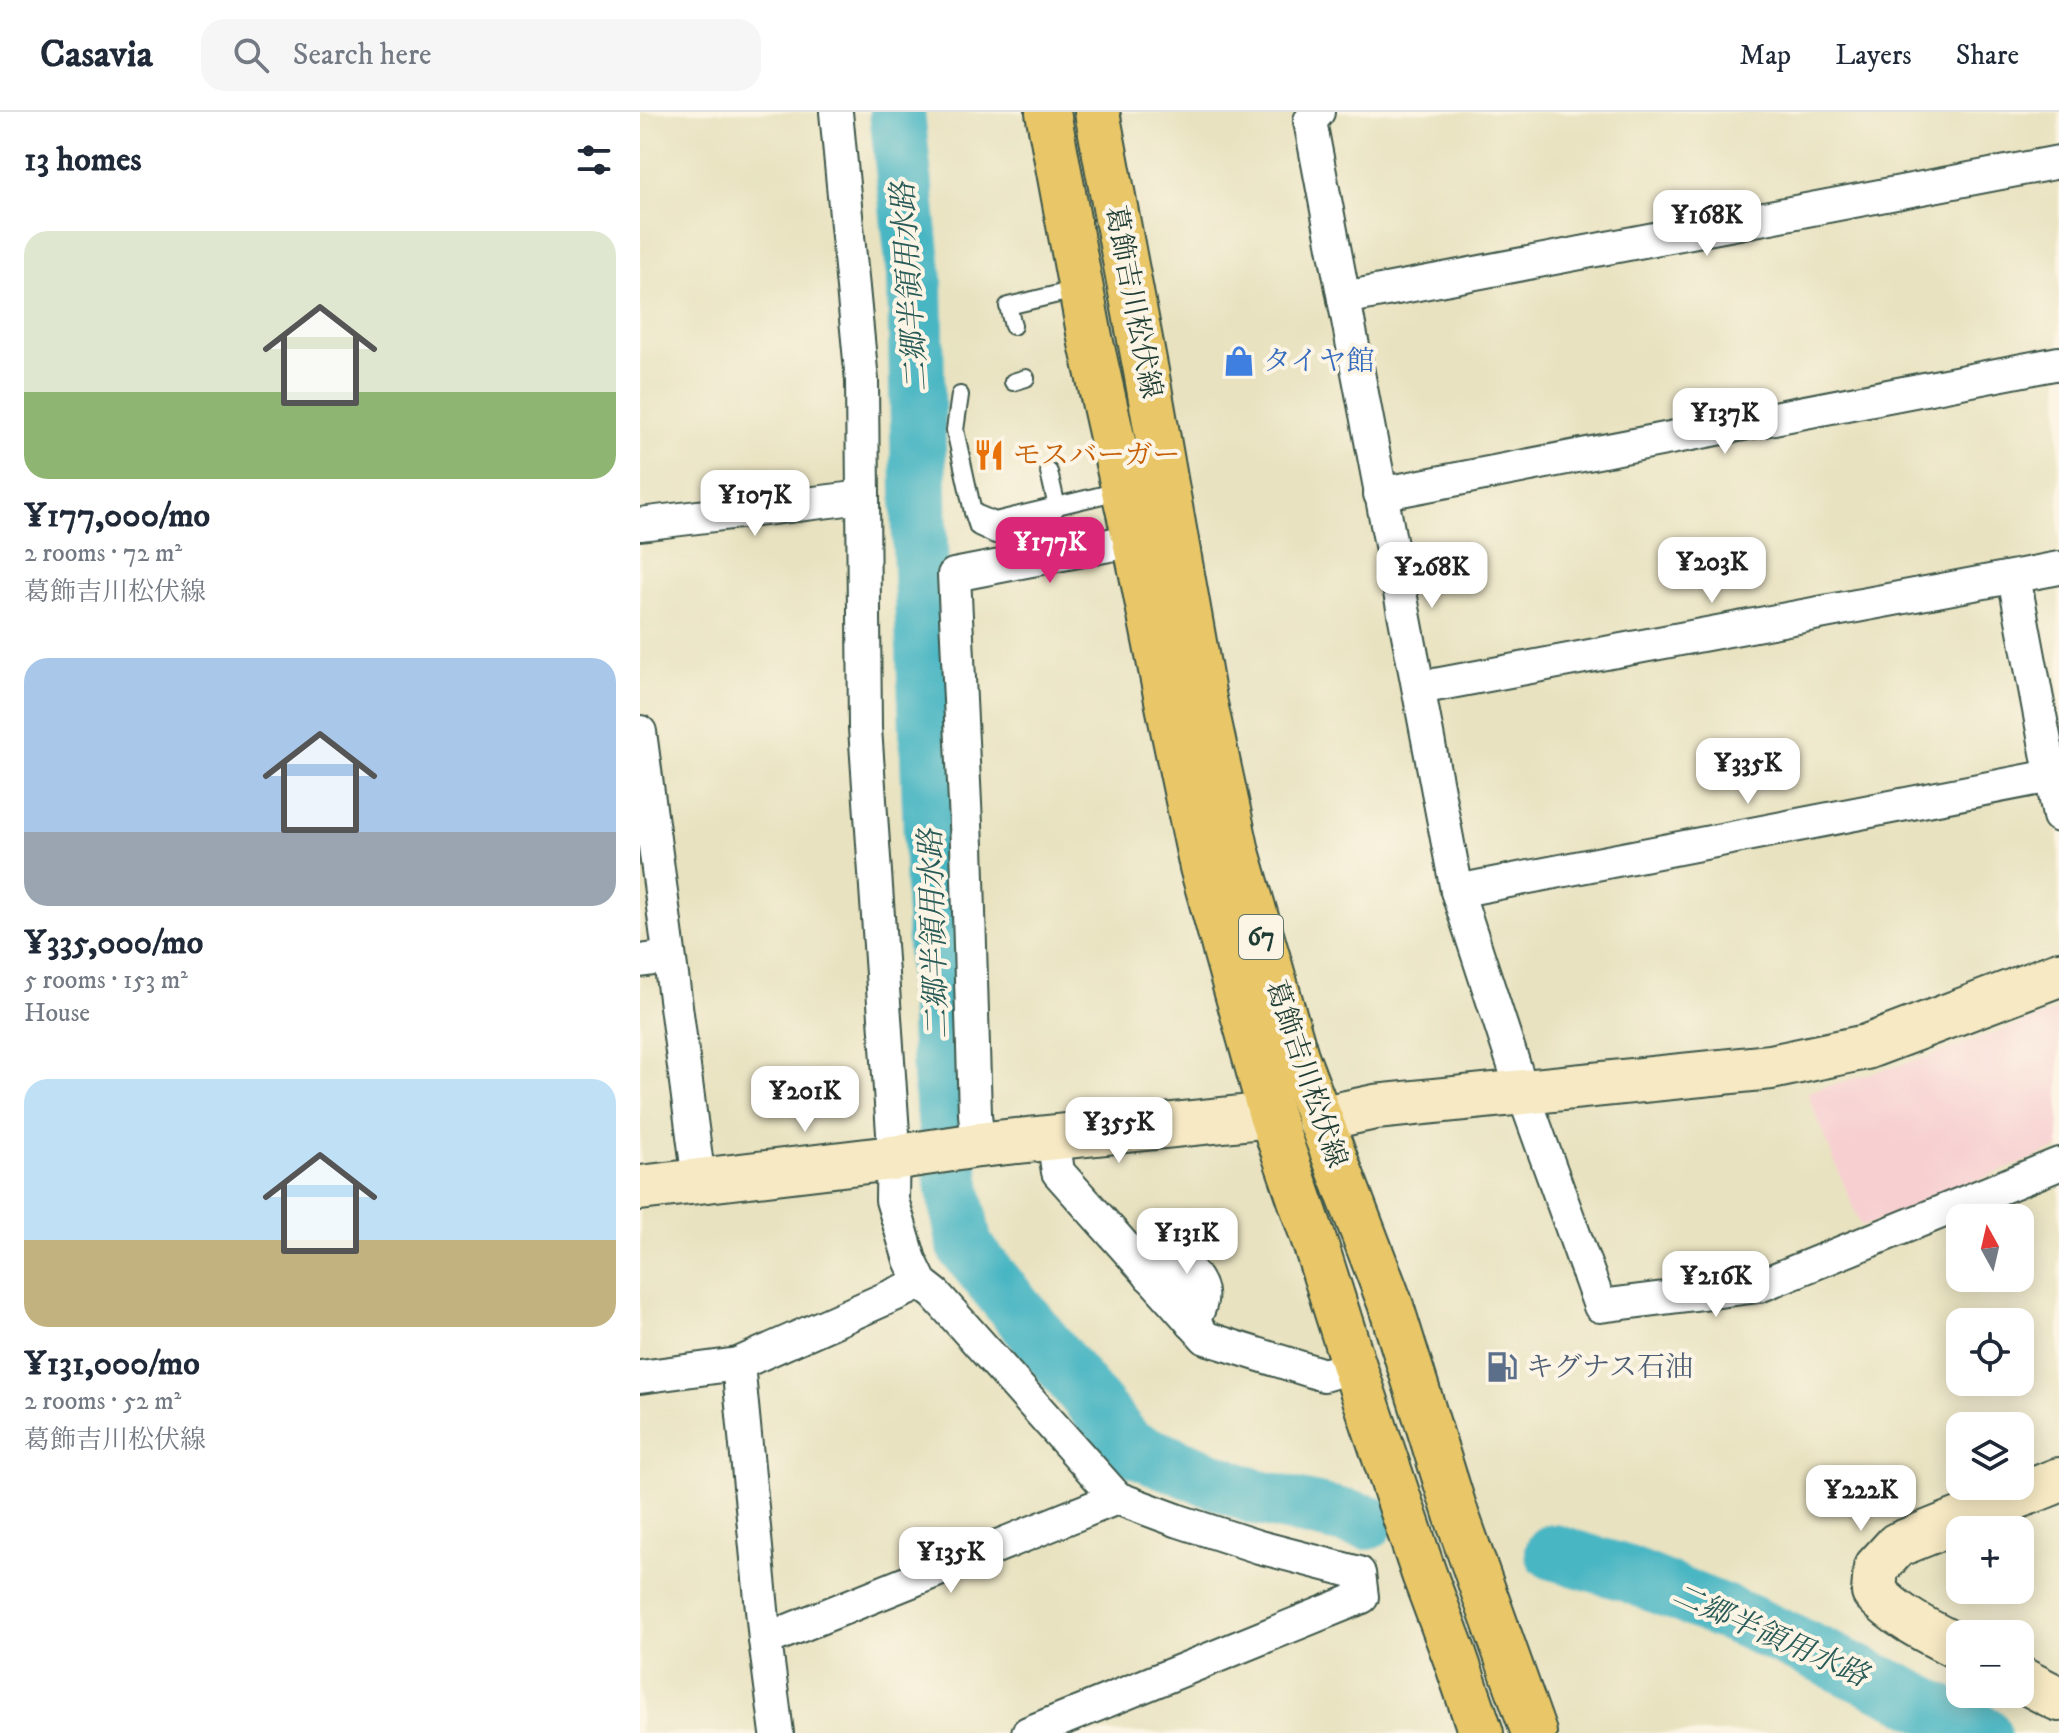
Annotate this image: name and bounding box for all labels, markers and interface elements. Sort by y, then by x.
search box [201,19,761,91]
text: Casavia [40,31,153,79]
icon: search [229,33,273,77]
text: Search here [293,37,431,74]
text: Map [1740,38,1791,73]
text: Layers [1835,38,1912,73]
text: Share [1956,38,2019,73]
icon: filters [572,138,616,182]
text: 13 homes [24,139,142,181]
water label: 二郷半領用水路 [885,179,937,393]
pin: ¥168K [1651,190,1763,258]
text: ¥168K [1671,199,1743,232]
street label: 葛飾吉川松伏線 [1097,202,1169,402]
icon: home [248,283,392,427]
shop icon: タイヤ館 [1222,344,1256,378]
place label: タイヤ館 [1263,344,1374,379]
pin: ¥137K [1669,388,1781,456]
text: ¥137K [1691,397,1759,430]
restaurant icon: モスバーガー [972,438,1006,472]
place label: モスバーガー [1013,438,1180,473]
pin: ¥107K [699,470,811,538]
text: ¥107K [719,479,791,512]
text: ¥177,000/mo [24,495,210,537]
pin: ¥177K [994,517,1106,585]
text: ¥177K [1014,526,1086,559]
text: 2 rooms · 72 m² [24,537,182,570]
pin: ¥203K [1656,537,1768,605]
pin: ¥268K [1376,542,1488,610]
text: ¥203K [1676,546,1748,579]
text: ¥268K [1394,551,1470,584]
text: 葛飾吉川松伏線 [24,576,206,609]
icon: home [248,710,392,854]
pin: ¥335K [1692,738,1804,806]
text: ¥335K [1714,747,1782,780]
water label: 二郷半領用水路 [913,826,957,1040]
road number: 67 [1239,915,1283,959]
text: ¥335,000/mo [24,922,203,964]
text: 5 rooms · 153 m² [24,964,188,997]
street label: 葛飾吉川松伏線 [1258,976,1354,1172]
text: House [24,997,90,1030]
pin: ¥201K [749,1066,861,1134]
text: ¥201K [769,1075,841,1108]
pin: ¥355K [1063,1097,1175,1165]
text: ¥355K [1083,1106,1155,1139]
icon: home [248,1131,392,1275]
north arrow [1946,1204,2034,1292]
map controls [1946,1204,2034,1708]
pin: ¥131K [1131,1208,1243,1276]
text: ¥131K [1155,1217,1219,1250]
pin: ¥216K [1660,1251,1772,1319]
text: ¥216K [1680,1260,1752,1293]
button: locate [1946,1308,2034,1396]
text: ¥131,000/mo [24,1343,200,1385]
fuel station icon: キグナス石油 [1485,1350,1519,1384]
place label: キグナス石油 [1526,1350,1693,1385]
text: 2 rooms · 52 m² [24,1385,181,1418]
button: layers [1946,1412,2034,1500]
text: 葛飾吉川松伏線 [24,1424,206,1457]
pin: ¥222K [1805,1465,1917,1533]
text: ¥222K [1824,1474,1898,1507]
button: + [1946,1516,2034,1604]
pin: ¥135K [895,1527,1007,1595]
text: ¥135K [917,1536,985,1569]
water label: 二郷半領用水路 [1667,1576,1875,1696]
button: − [1946,1620,2034,1708]

